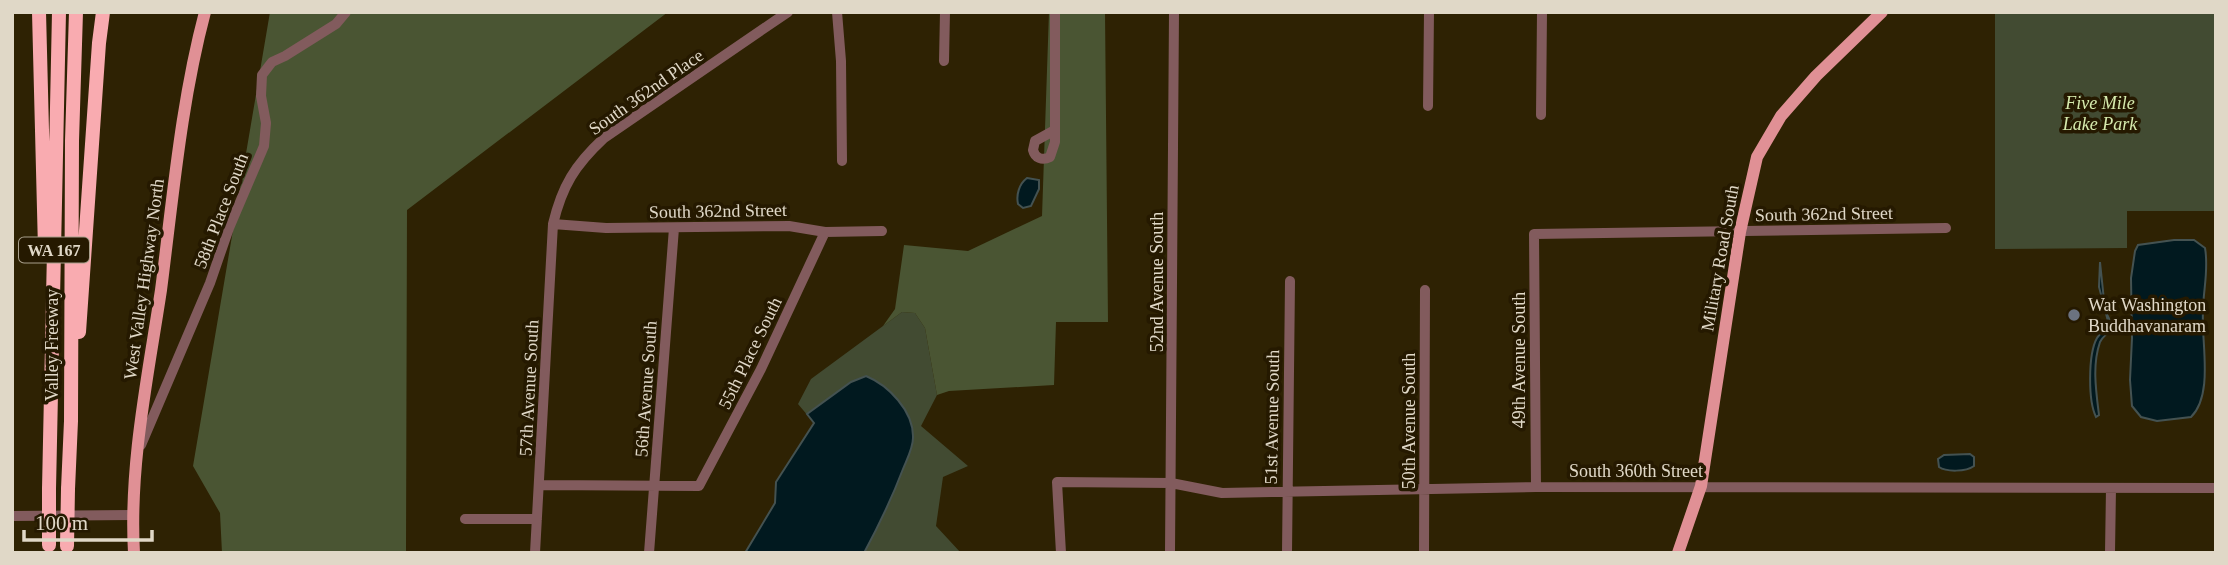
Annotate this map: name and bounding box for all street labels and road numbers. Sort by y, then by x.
street label: South 362nd Place [585,45,707,139]
street label: 58th Place South [190,150,252,272]
street label: West Valley Highway North [120,177,168,381]
street label: Military Road South [1697,183,1743,333]
street label: South 362nd Street [649,200,787,222]
street label: South 362nd Street [1755,203,1893,225]
street label: 52nd Avenue South [1147,212,1167,352]
road number: WA 167 [19,238,89,262]
street label: Valley Freeway [42,289,62,401]
street label: 49th Avenue South [1509,292,1529,428]
street label: 55th Place South [714,294,786,412]
street label: 57th Avenue South [515,319,543,457]
street label: 56th Avenue South [631,320,661,458]
street label: 51st Avenue South [1261,349,1283,485]
street label: 50th Avenue South [1399,353,1419,489]
street label: South 360th Street [1569,461,1703,481]

